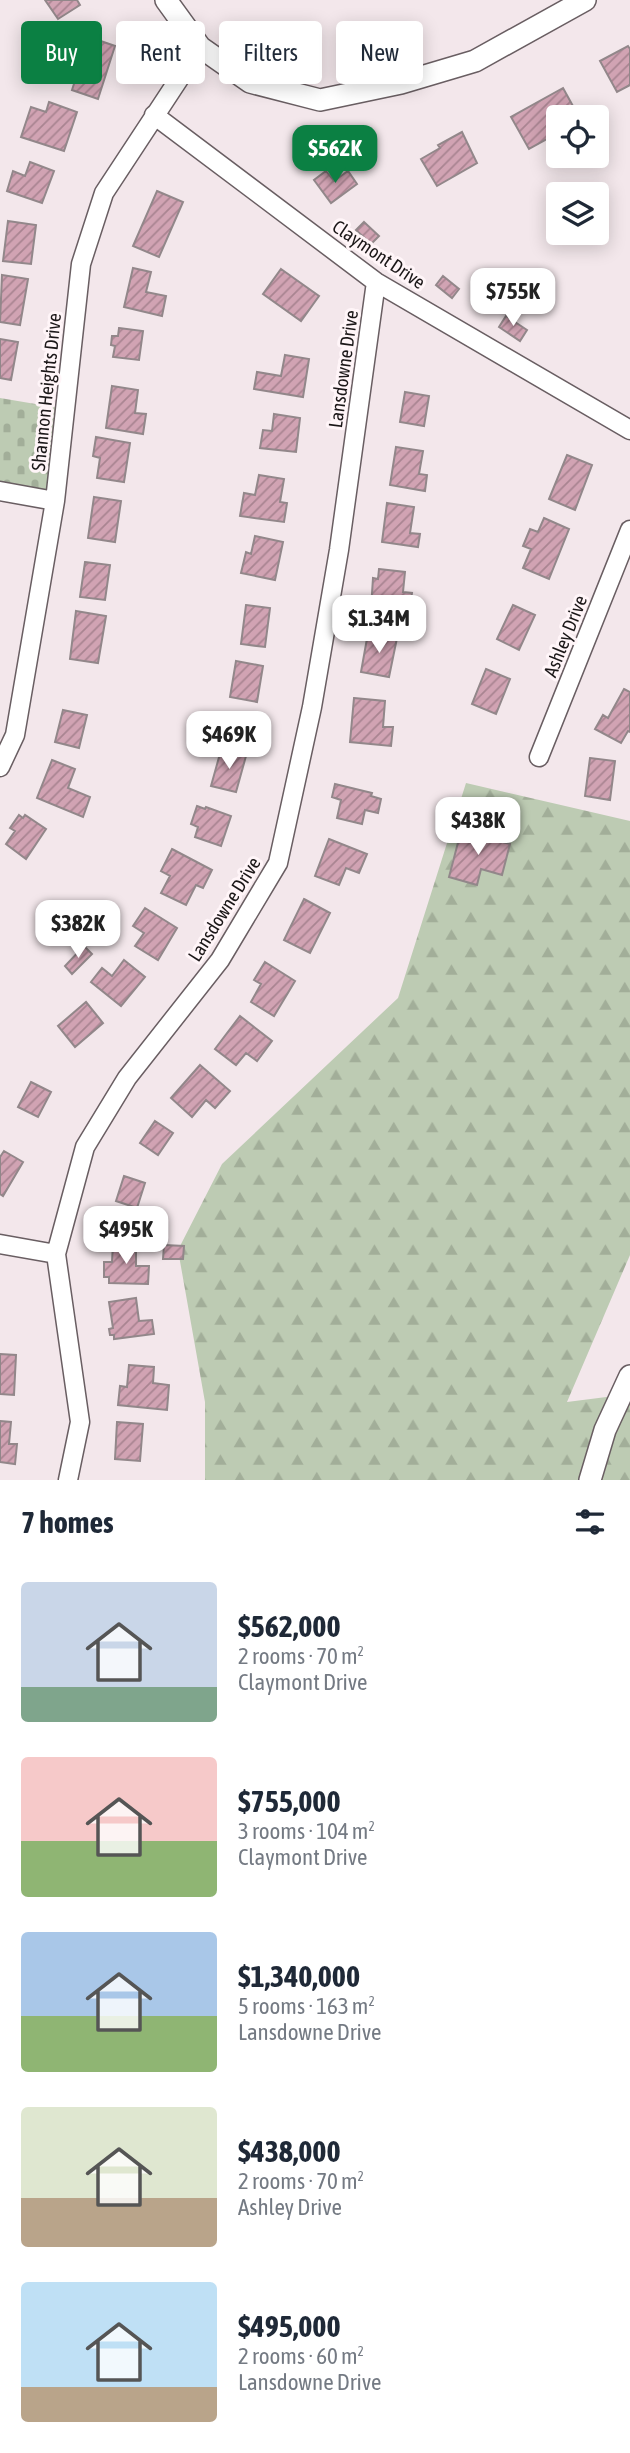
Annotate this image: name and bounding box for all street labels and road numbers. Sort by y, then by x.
street label: Claymont Drive [328,215,430,293]
street label: Lansdowne Drive [324,309,362,429]
street label: Shannon Heights Drive [27,312,65,472]
street label: Ashley Drive [539,592,591,680]
street label: Lansdowne Drive [183,853,265,965]

